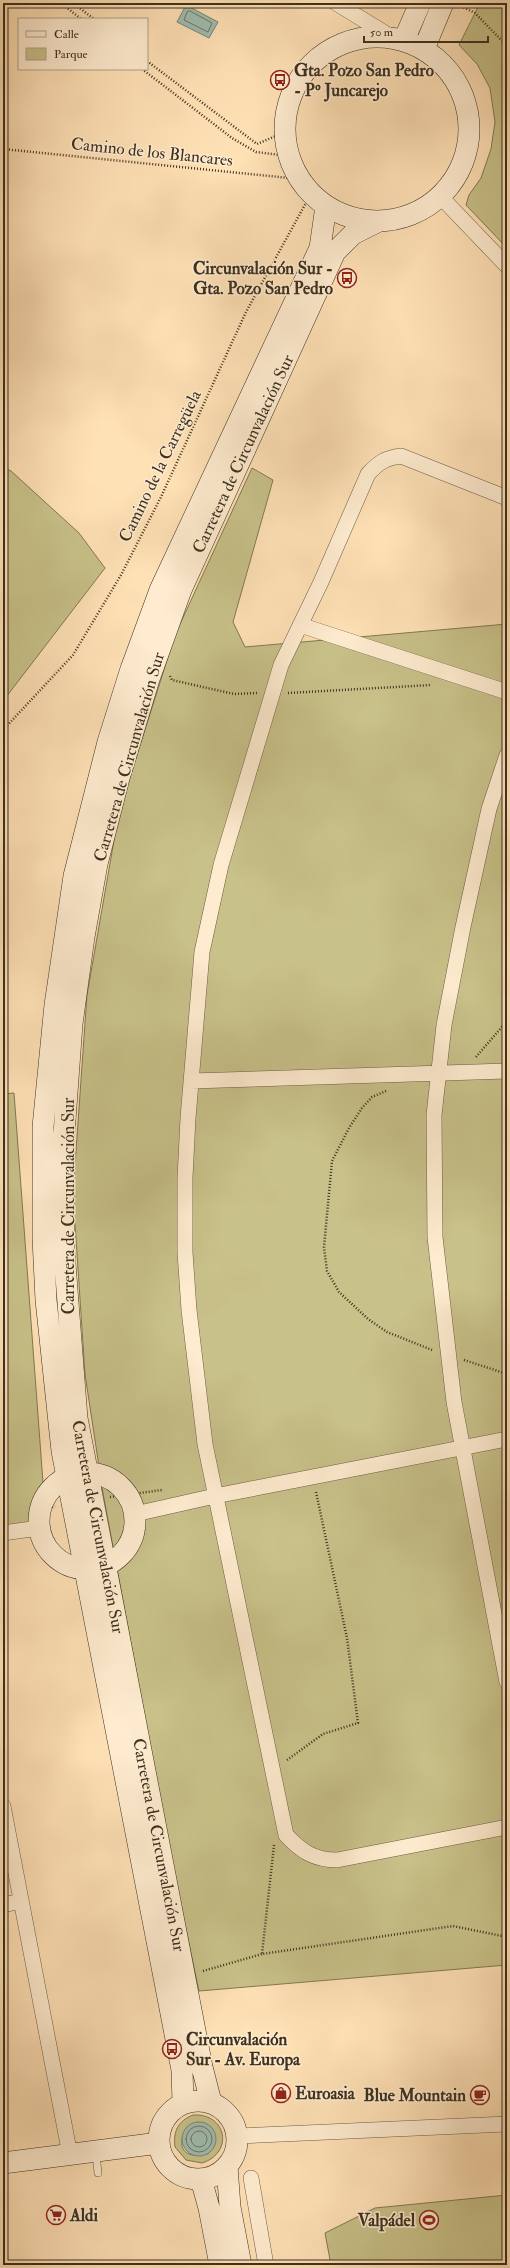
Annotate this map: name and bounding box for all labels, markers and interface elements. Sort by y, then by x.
legend [18,18,148,70]
scale bar [364,18,488,44]
text: 50 m [370,25,394,40]
text: Calle [54,27,79,42]
text: Parque [54,47,88,62]
place label: Gta. Pozo San Pedro - Pº Juncarejo [294,60,434,102]
bus stop icon: Gta. Pozo San Pedro - Pº Juncarejo [269,69,291,91]
street label: Camino de los Blancares [70,133,234,171]
place label: Circunvalación Sur - Gta. Pozo San Pedro [193,258,333,299]
bus stop icon: Circunvalación Sur - Gta. Pozo San Pedro [336,267,358,289]
street label: Carretera de Circunvalación Sur [188,351,299,557]
street label: Camino de la Carregüela [114,386,206,545]
street label: Carretera de Circunvalación Sur [89,649,169,864]
street label: Carretera de Circunvalación Sur [58,1097,79,1314]
street label: Carretera de Circunvalación Sur [67,1419,129,1636]
street label: Carretera de Circunvalación Sur [128,1737,190,1954]
place label: Circunvalación Sur - Av. Europa [186,2029,301,2071]
bus stop icon: Circunvalación Sur - Av. Europa [161,2038,183,2060]
shop icon: Euroasia [270,2082,292,2104]
place label: Euroasia [295,2083,356,2104]
cafe icon: Blue Mountain [469,2084,491,2106]
place label: Blue Mountain [364,2085,466,2106]
supermarket icon: Aldi [45,2204,67,2226]
place label: Aldi [69,2205,98,2226]
sports icon: Valpádel [418,2209,440,2231]
place label: Valpádel [357,2210,416,2232]

